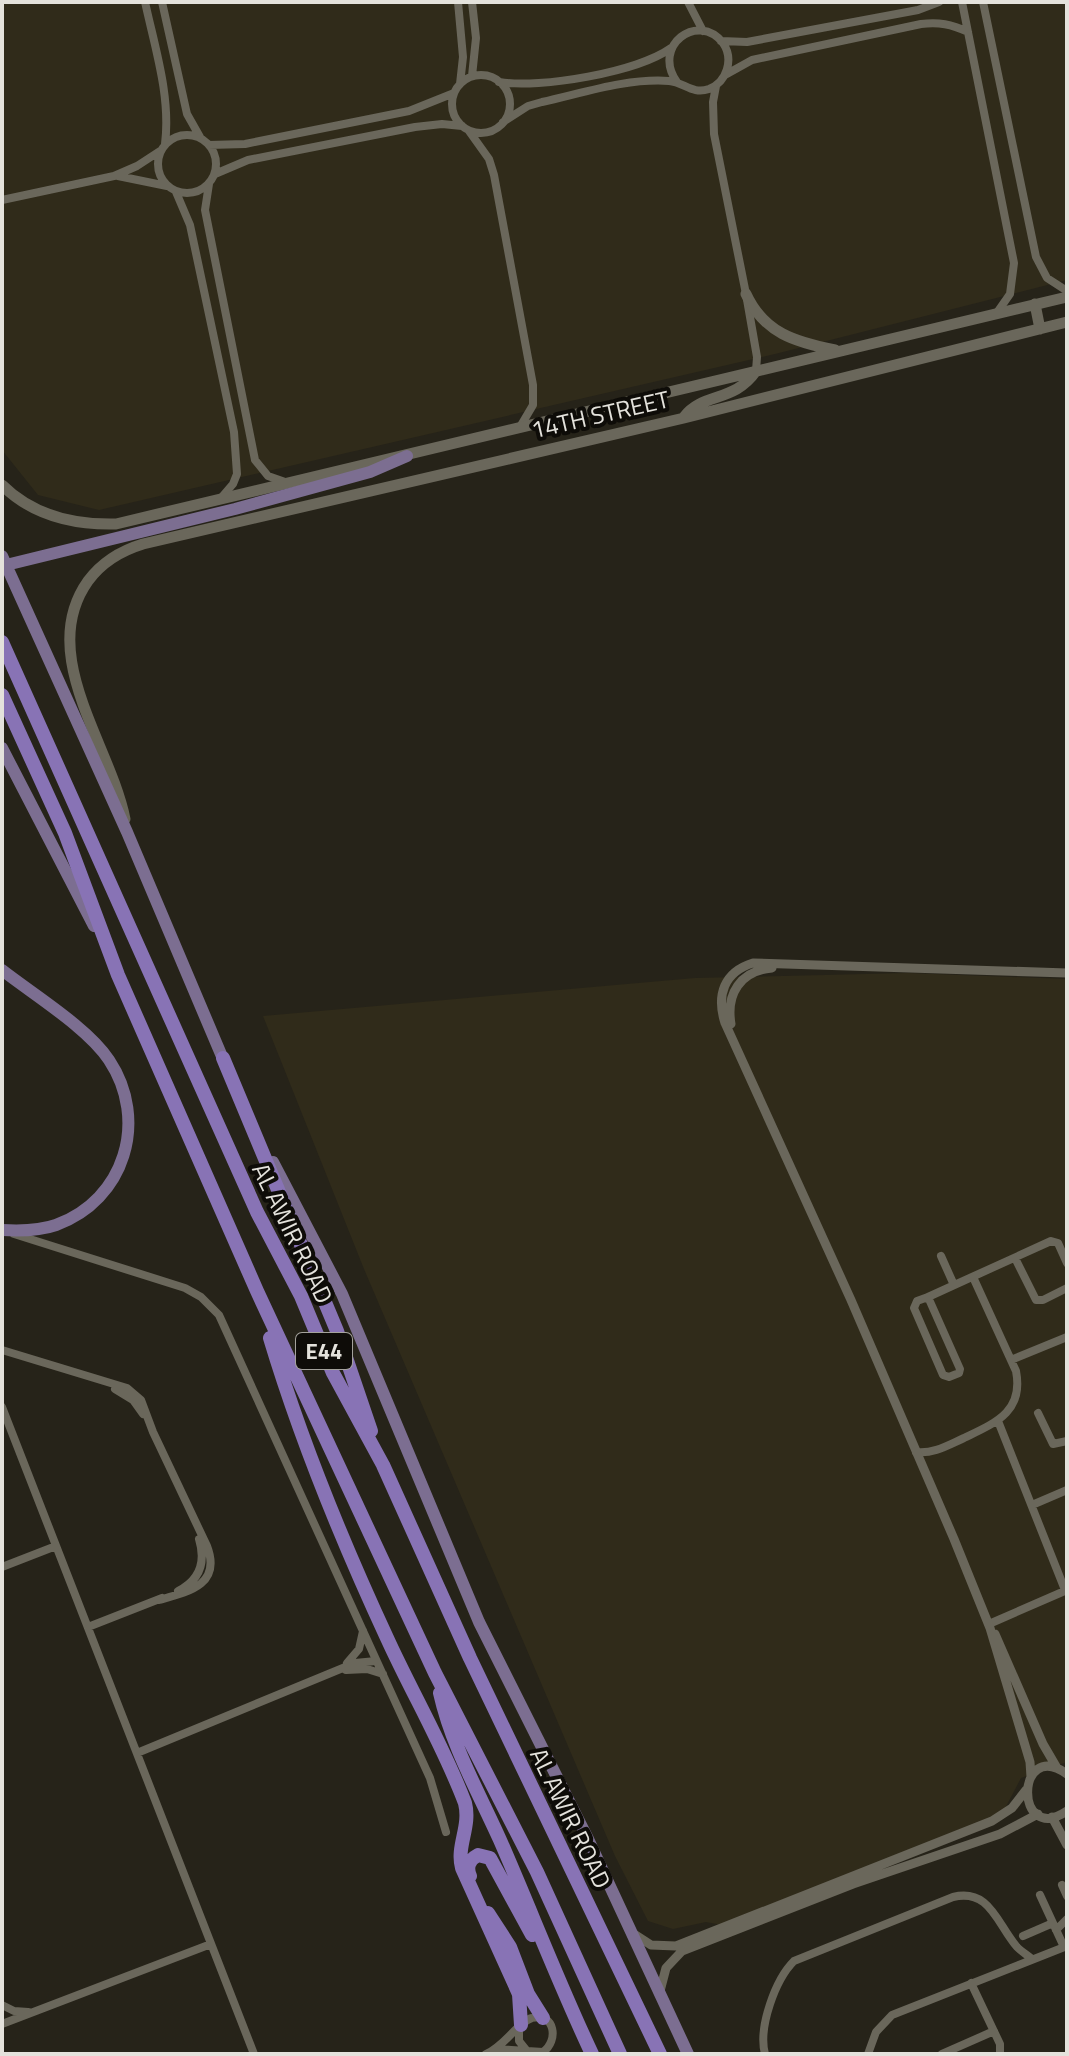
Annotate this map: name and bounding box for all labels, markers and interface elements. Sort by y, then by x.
street label: 14TH STREET [527,381,673,447]
street label: AL AWIR ROAD [243,1157,343,1309]
road number: E44 [296,1333,352,1369]
street label: AL AWIR ROAD [521,1742,621,1894]

